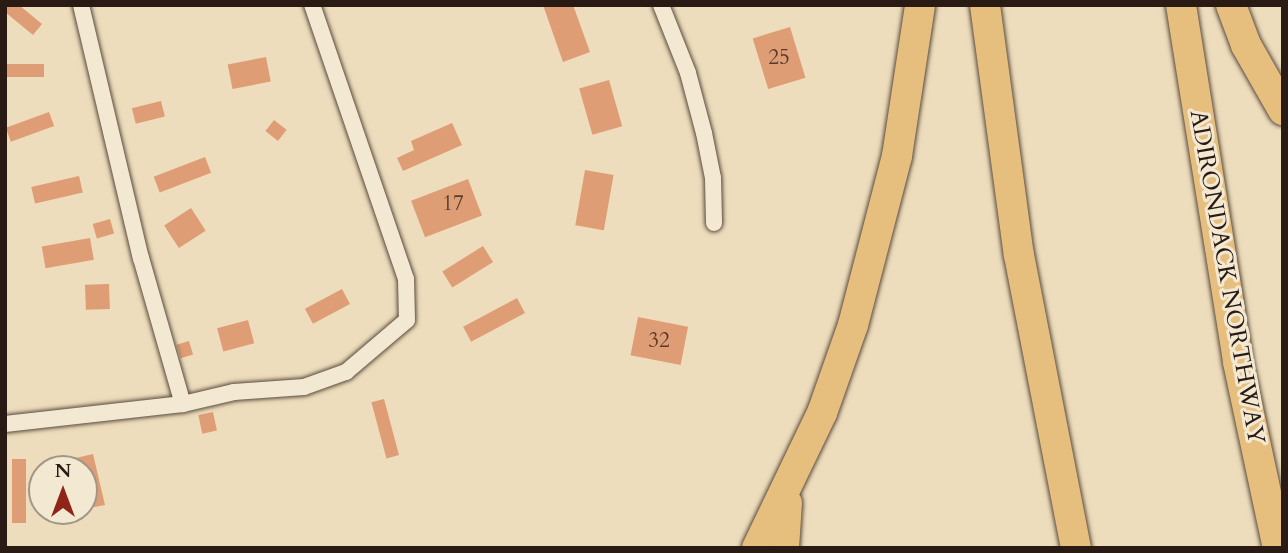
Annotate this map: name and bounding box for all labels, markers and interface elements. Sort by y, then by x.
house number: 25 [768,45,790,71]
street label: ADIRONDACK NORTHWAY [1183,108,1271,446]
house number: 17 [442,191,464,217]
house number: 32 [648,328,670,354]
north arrow [28,455,98,525]
text: N [55,458,71,484]

